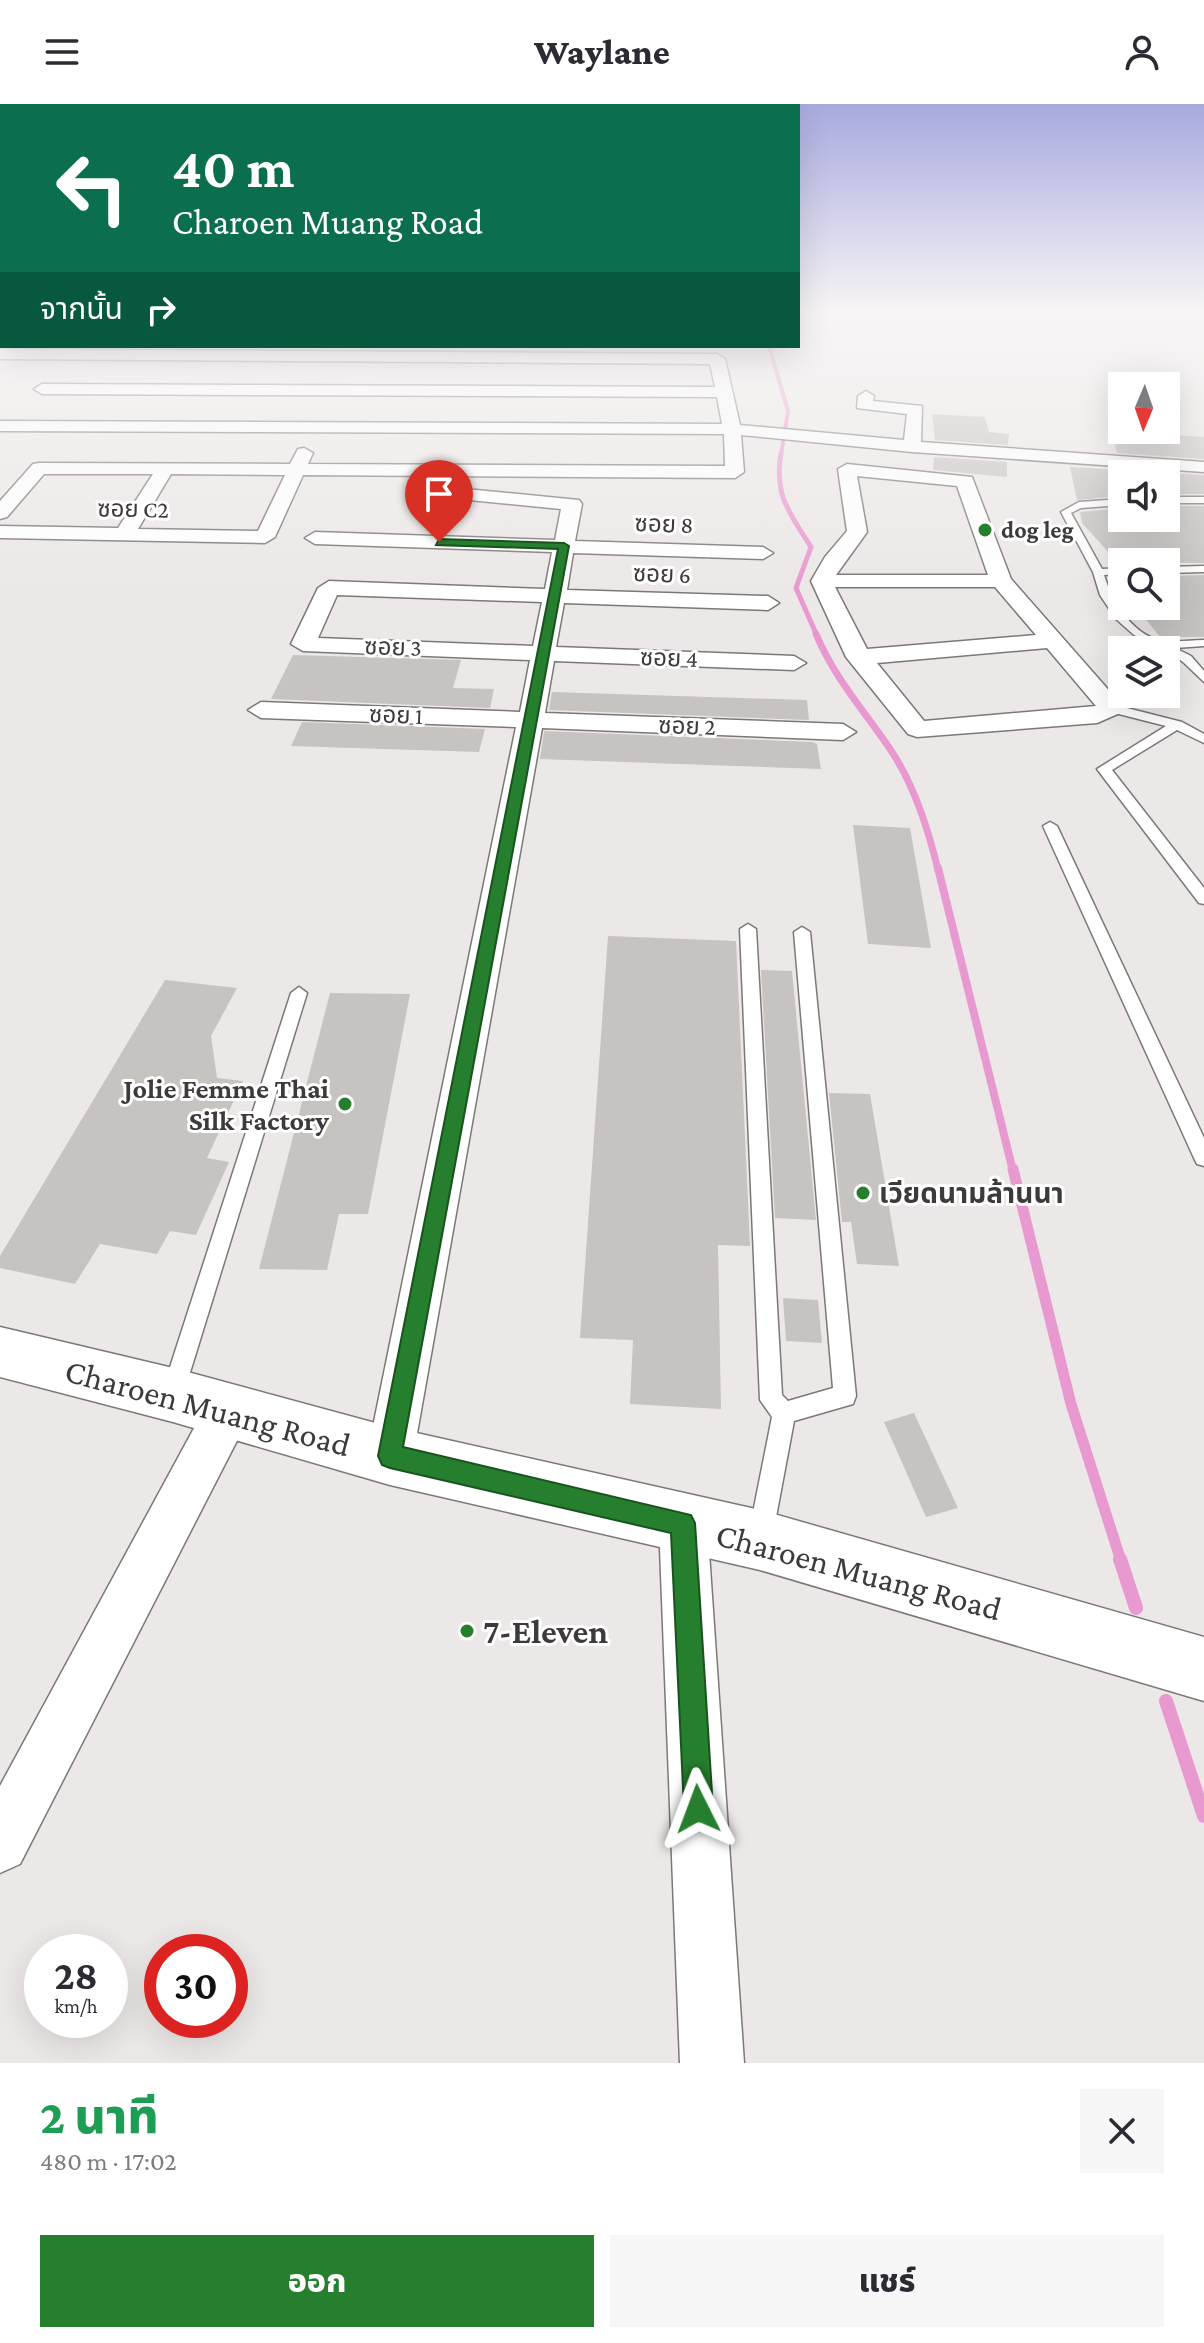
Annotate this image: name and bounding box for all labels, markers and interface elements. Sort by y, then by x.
icon: menu [40,30,84,74]
icon: person [1120,30,1164,74]
text: Waylane [534,32,670,72]
icon: left [40,136,144,240]
text: 40 m [172,137,294,199]
text: Charoen Muang Road [172,202,483,242]
icon: right [139,288,183,332]
text: จากนั้น [40,292,123,325]
north arrow [1108,372,1180,444]
map controls [1108,372,1180,708]
pin [405,460,473,542]
button: sound [1108,460,1180,532]
icon: arrive [417,472,461,516]
street label: ซอย C2 [97,494,169,523]
street label: ซอย 8 [634,509,694,538]
place label: dog leg [1001,516,1074,543]
marker: dog leg [976,521,994,539]
button: search [1108,548,1180,620]
street label: ซอย 6 [633,559,692,588]
street label: ซอย 3 [364,632,422,661]
button: layers [1108,636,1180,708]
street label: ซอย 4 [639,643,699,672]
street label: ซอย 1 [369,700,423,729]
street label: ซอย 2 [658,711,716,740]
place label: Jolie Femme Thai Silk Factory [120,1073,329,1136]
marker: Jolie Femme Thai Silk Factory [336,1095,354,1113]
place label: เวียดนามล้านนา [879,1178,1064,1209]
marker: เวียดนามล้านนา [854,1184,872,1202]
street label: Charoen Muang Road [61,1352,355,1464]
street label: Charoen Muang Road [712,1516,1006,1628]
place label: 7-Eleven [483,1613,608,1650]
marker: 7-Eleven [458,1622,476,1640]
position arrow [656,1767,740,1851]
speed limit sign: 30 [144,1934,248,2038]
text: 28 [54,1953,98,1998]
text: km/h [54,1995,98,2017]
button: close [1080,2089,1164,2173]
text: 2 นาที [40,2090,159,2143]
text: 480 m · 17:02 [40,2147,177,2176]
button: ออก [40,2235,594,2327]
button: แชร์ [610,2235,1164,2327]

